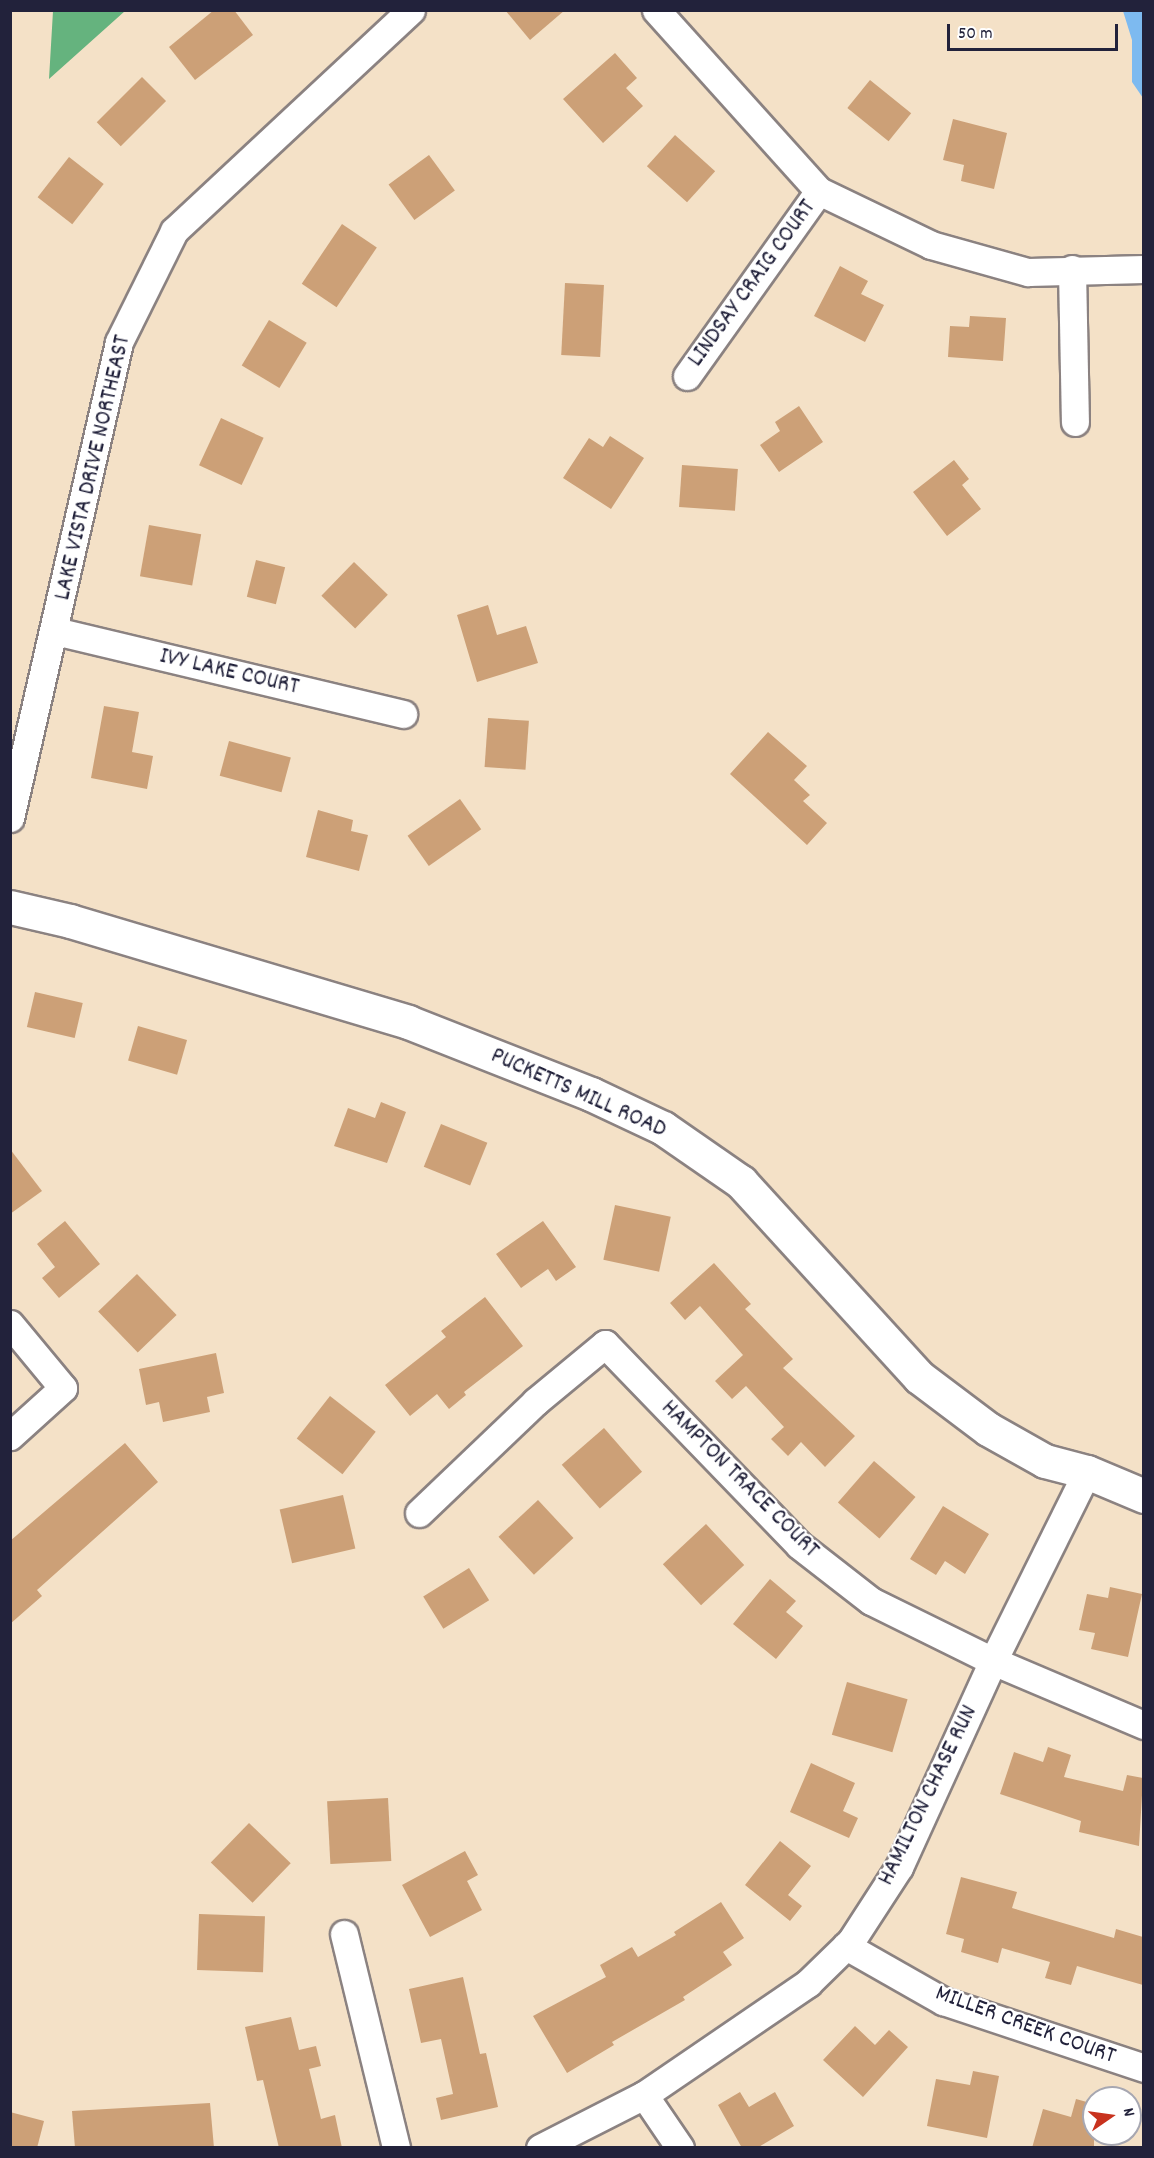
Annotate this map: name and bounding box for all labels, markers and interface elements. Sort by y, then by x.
scale bar [950,12,1121,50]
text: 50 m [958,22,993,47]
street label: LINDSAY CRAIG COURT [683,195,823,373]
street label: LAKE VISTA DRIVE NORTHEAST [49,333,139,603]
street label: IVY LAKE COURT [157,643,301,703]
street label: PUCKETTS MILL ROAD [486,1042,670,1146]
street label: HAMPTON TRACE COURT [654,1395,824,1565]
street label: HAMILTON CHASE RUN [873,1701,985,1891]
street label: MILLER CREEK COURT [931,1980,1119,2072]
north arrow [1082,2086,1142,2146]
text: N [1116,2106,1140,2119]

